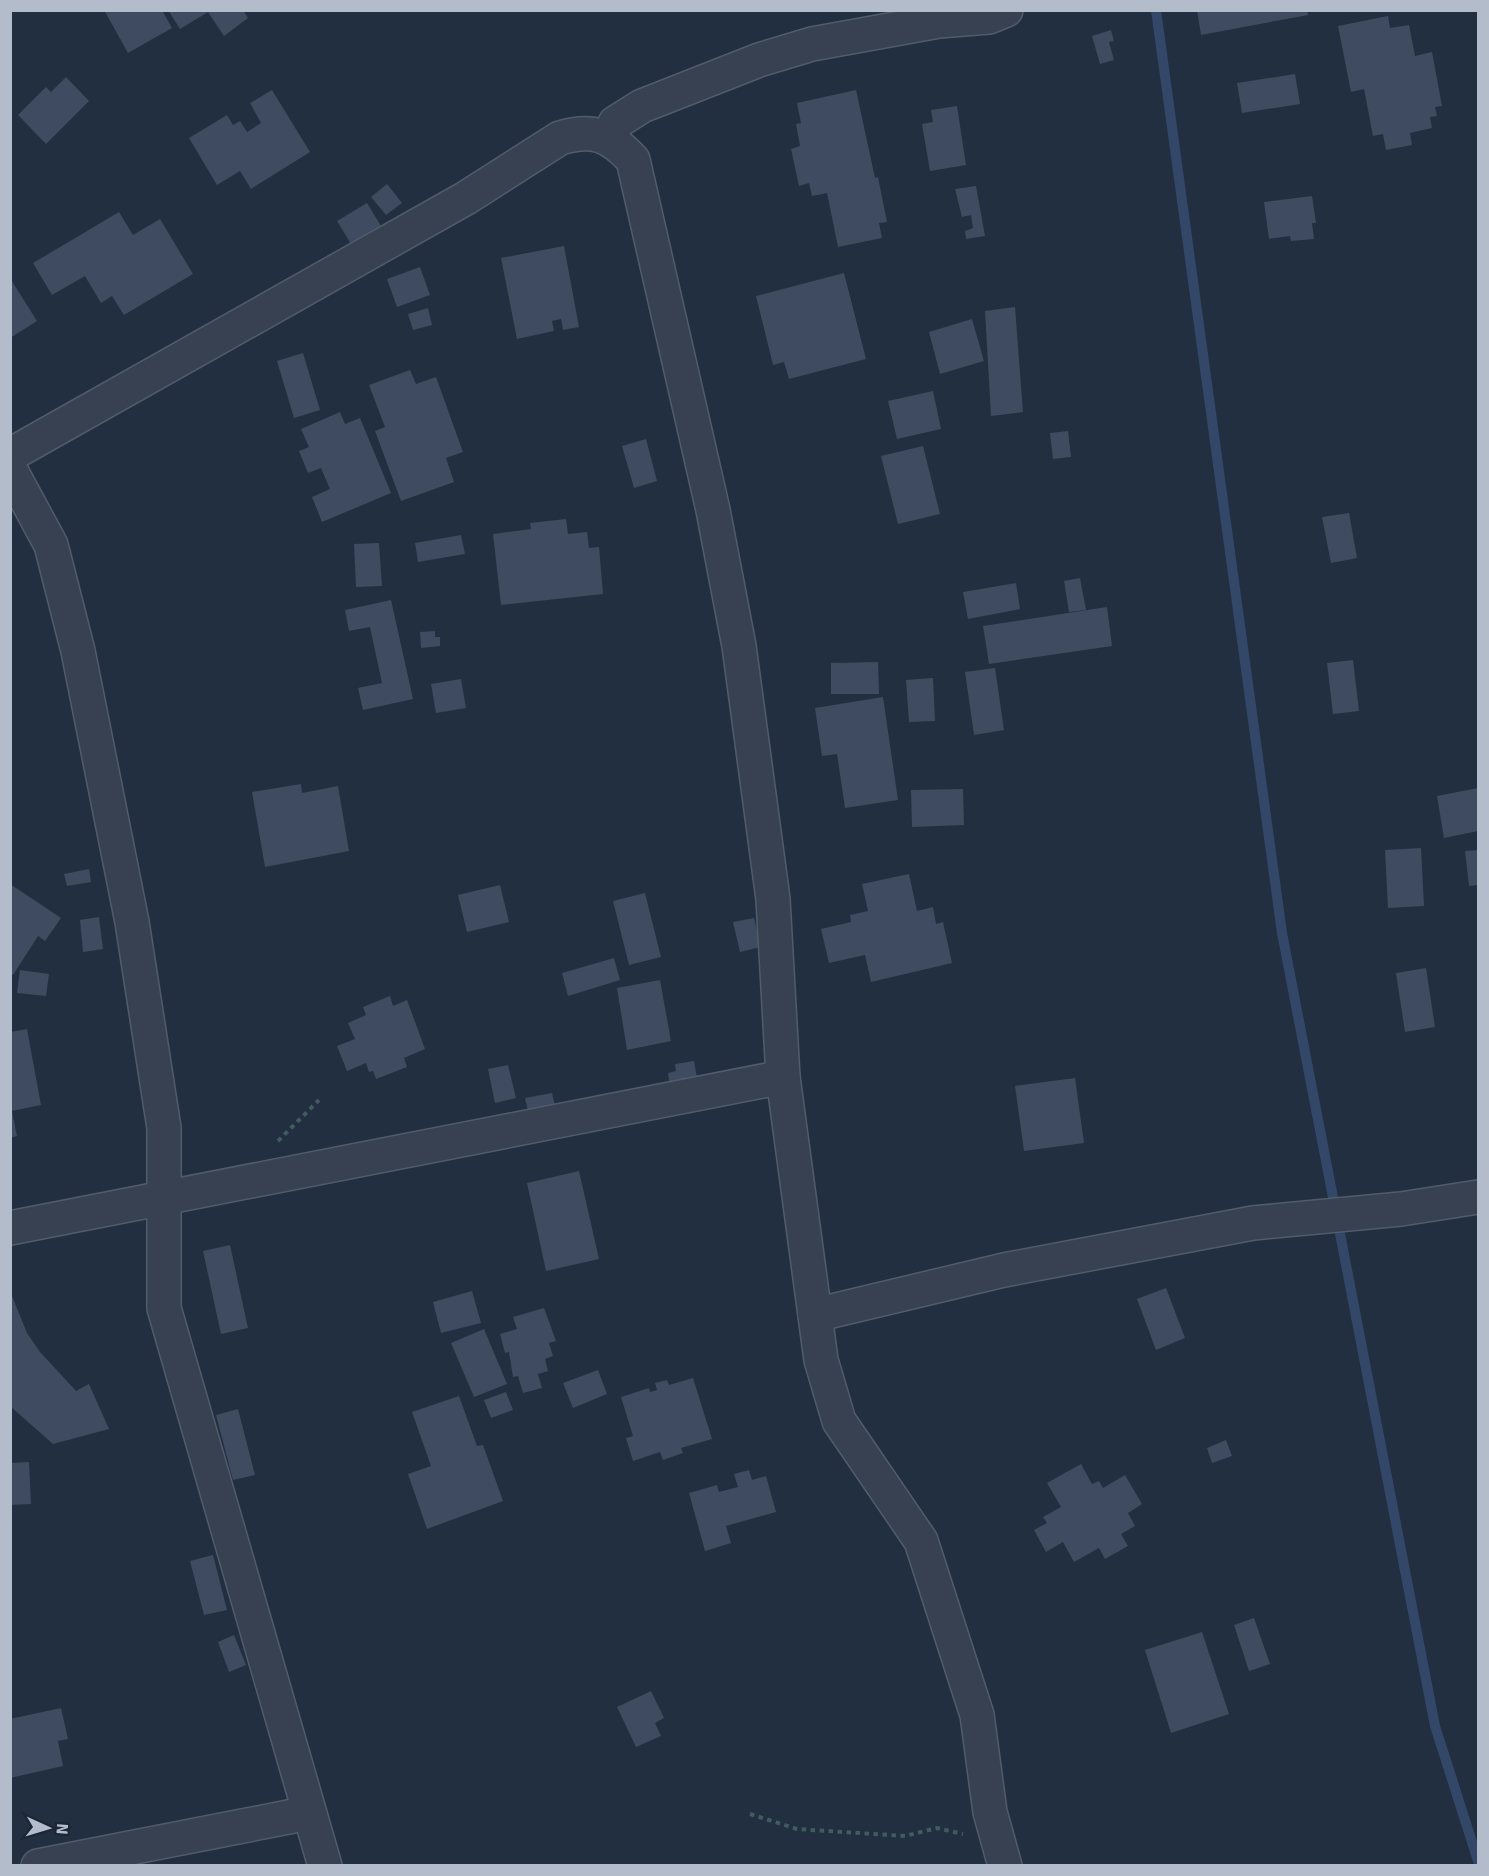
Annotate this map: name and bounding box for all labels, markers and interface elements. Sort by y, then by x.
north arrow [18,1798,78,1858]
text: N [52,1823,72,1835]

